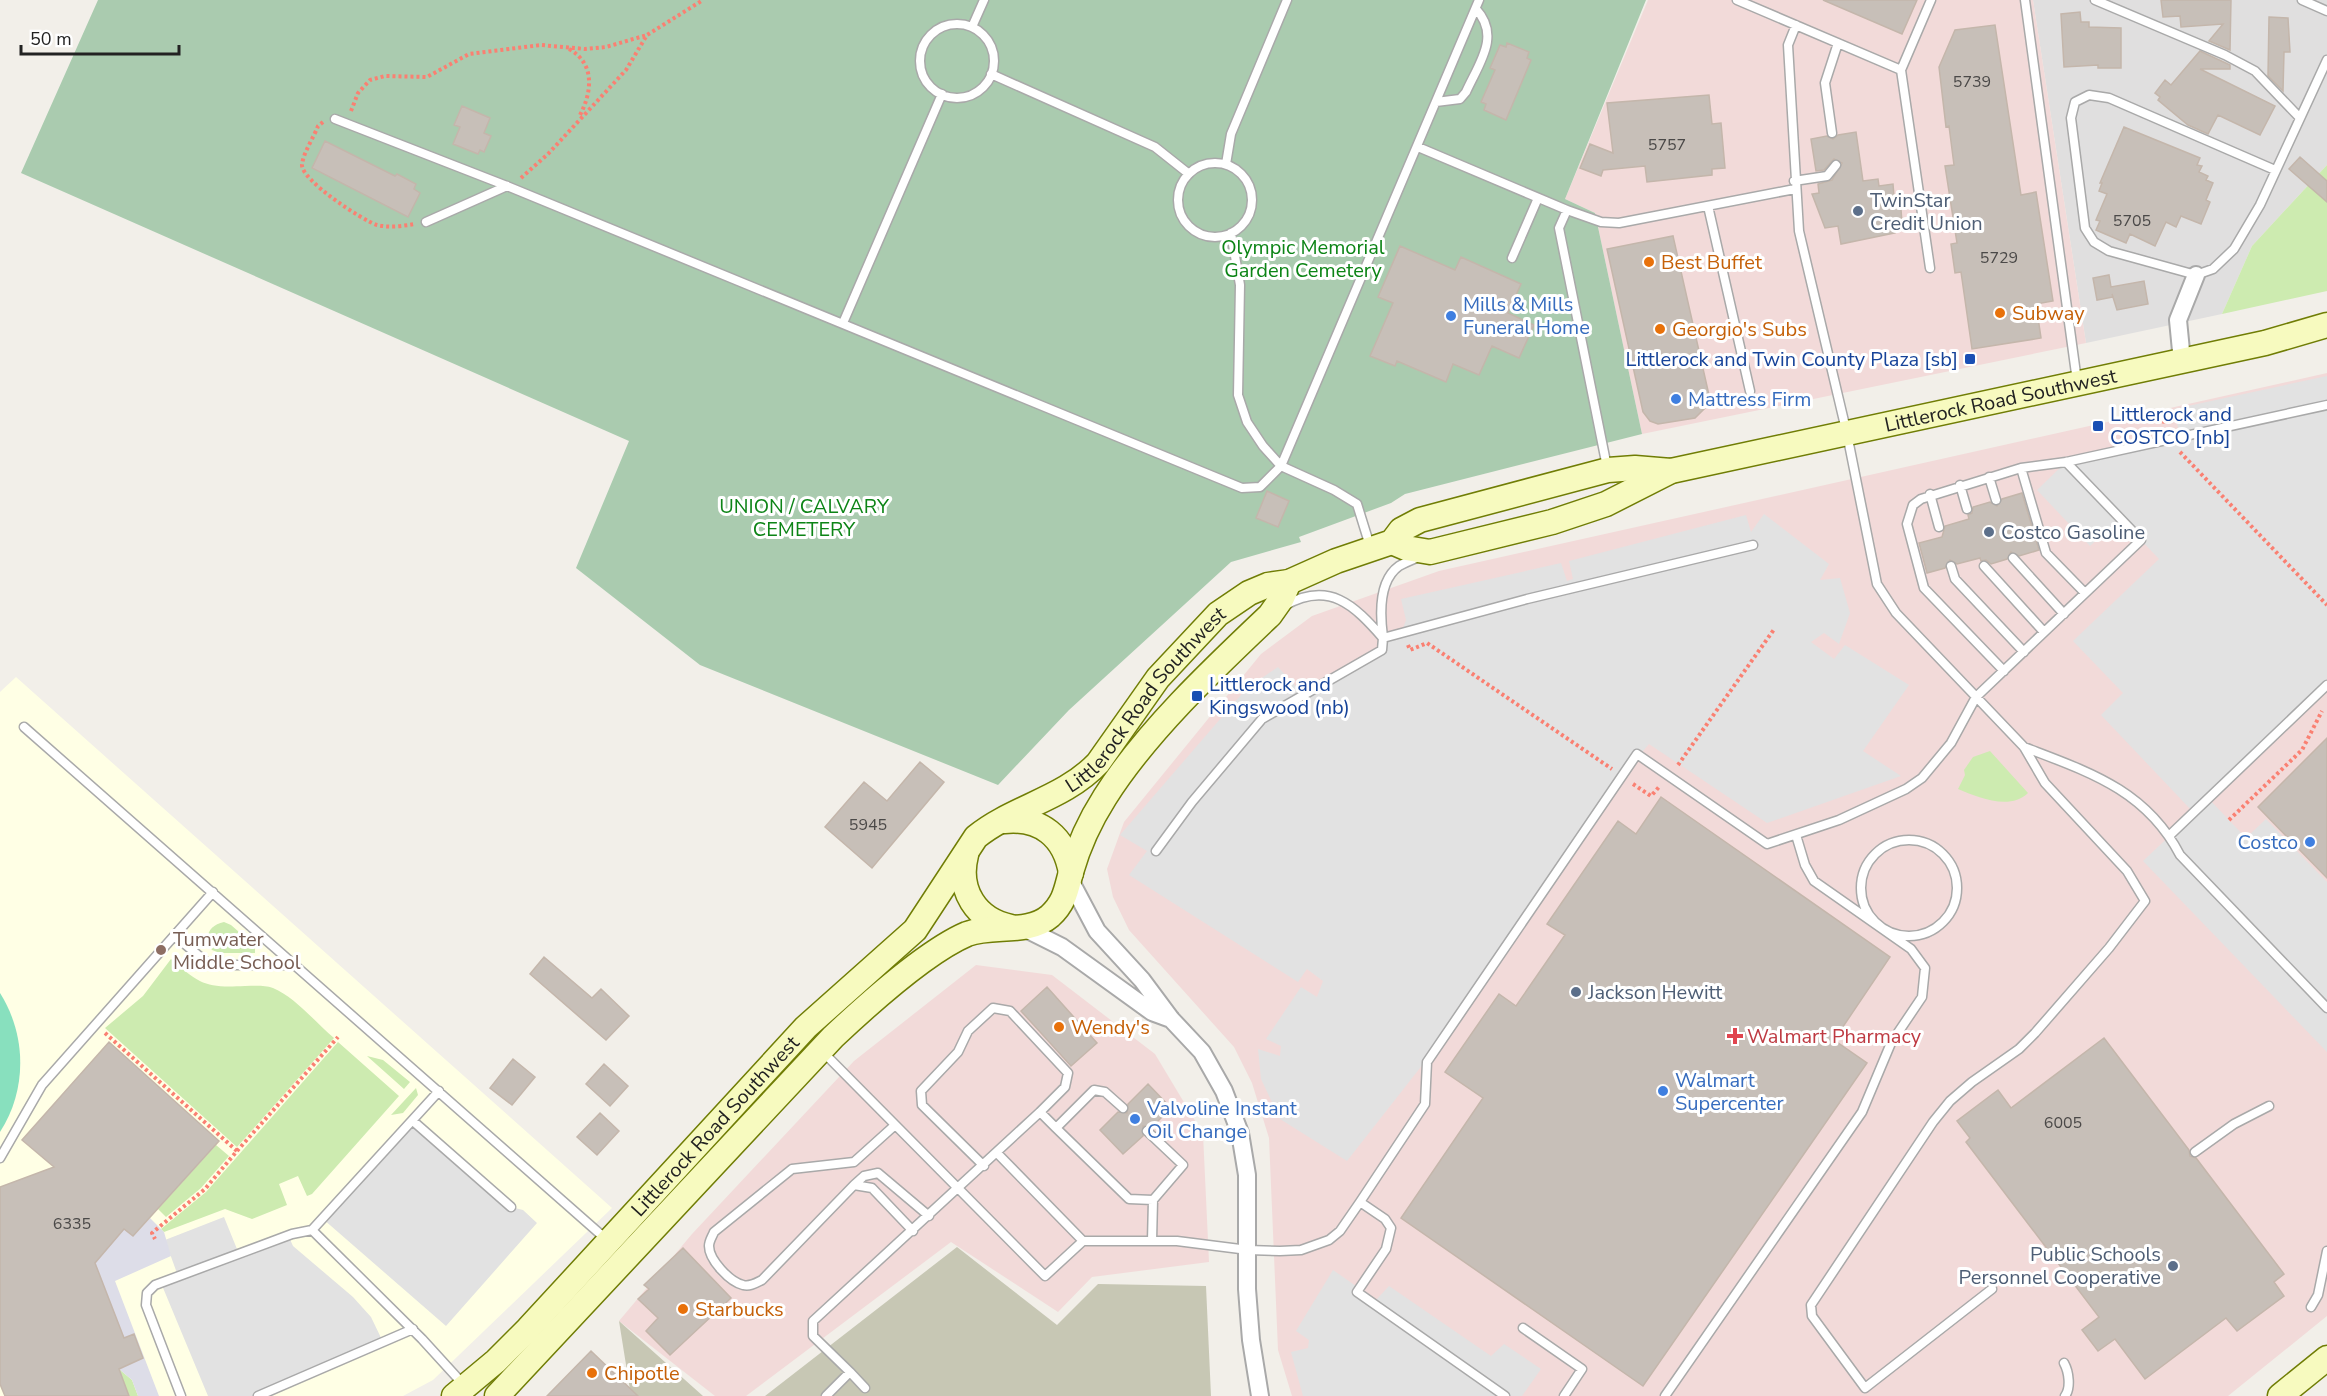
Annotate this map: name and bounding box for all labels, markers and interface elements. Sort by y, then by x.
scale bar [21,18,178,56]
text: 50 m [30,27,72,51]
house number: 5739 [1953,71,1991,93]
house number: 5757 [1648,134,1686,156]
place label: TwinStar Credit Union [1870,187,1983,237]
marker: TwinStar Credit Union [1851,204,1865,218]
house number: 5705 [2113,210,2151,232]
park label: Olympic Memorial Garden Cemetery [1221,234,1385,284]
house number: 5729 [1980,247,2018,269]
place label: Best Buffet [1661,249,1763,276]
marker: Best Buffet [1642,255,1656,269]
place label: Mills & Mills Funeral Home [1463,291,1590,341]
place label: Subway [2012,300,2085,327]
marker: Subway [1993,306,2007,320]
marker: Mills & Mills Funeral Home [1444,309,1458,323]
place label: Georgio's Subs [1672,316,1807,343]
marker: Georgio's Subs [1653,322,1667,336]
place label: Littlerock and Twin County Plaza [sb] [1626,346,1958,373]
marker: Littlerock and Twin County Plaza [sb] [1963,352,1977,366]
street label: Littlerock Road Southwest [1882,362,2120,438]
place label: Mattress Firm [1688,386,1811,413]
marker: Mattress Firm [1669,392,1683,406]
place label: Littlerock and COSTCO [nb] [2110,401,2232,451]
marker: Littlerock and COSTCO [nb] [2091,419,2105,433]
park label: UNION / CALVARY CEMETERY [719,493,890,543]
place label: Costco Gasoline [2001,519,2145,546]
marker: Costco Gasoline [1982,525,1996,539]
street label: Littlerock Road Southwest [1060,599,1231,799]
place label: Littlerock and Kingswood (nb) [1209,671,1350,721]
marker: Littlerock and Kingswood (nb) [1190,689,1204,703]
house number: 5945 [849,814,887,836]
place label: Costco [2238,829,2298,856]
marker: Costco [2303,835,2317,849]
place label: Tumwater Middle School [173,926,301,976]
marker: Tumwater Middle School [154,943,168,957]
place label: Jackson Hewitt [1587,979,1723,1006]
marker: Jackson Hewitt [1569,985,1583,999]
place label: Wendy's [1071,1014,1150,1041]
marker: Wendy's [1052,1020,1066,1034]
place label: Walmart Pharmacy [1747,1023,1922,1050]
street label: Littlerock Road Southwest [625,1029,806,1222]
marker: Walmart Pharmacy [1728,1029,1742,1043]
place label: Walmart Supercenter [1675,1067,1784,1117]
marker: Walmart Supercenter [1656,1084,1670,1098]
place label: Valvoline Instant Oil Change [1146,1095,1298,1145]
marker: Valvoline Instant Oil Change [1128,1112,1142,1126]
house number: 6005 [2044,1112,2082,1134]
house number: 6335 [53,1213,91,1235]
place label: Public Schools Personnel Cooperative [1959,1241,2161,1291]
marker: Public Schools Personnel Cooperative [2166,1259,2180,1273]
place label: Starbucks [695,1296,784,1323]
marker: Starbucks [676,1302,690,1316]
place label: Chipotle [604,1360,680,1387]
marker: Chipotle [585,1366,599,1380]

